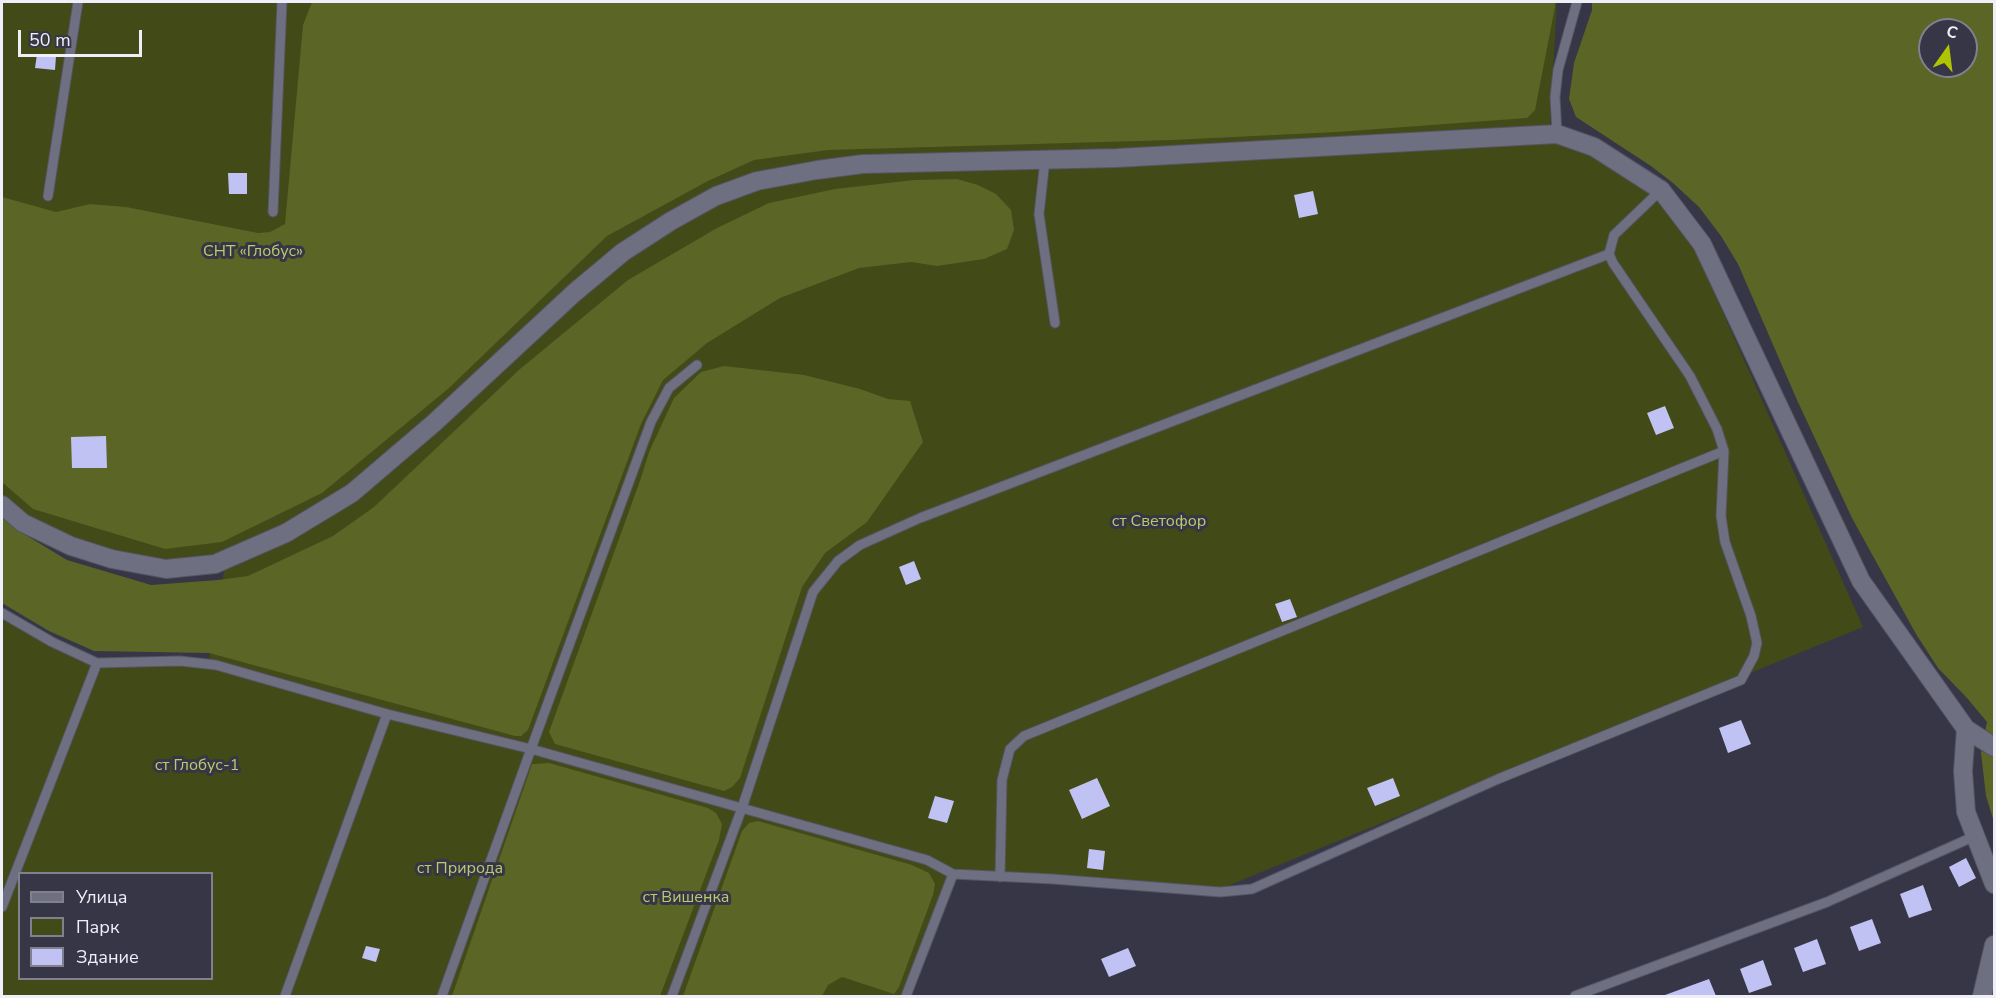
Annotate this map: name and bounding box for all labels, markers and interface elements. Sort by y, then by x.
scale bar [21,18,146,56]
north arrow [1918,18,1978,78]
text: С [1944,20,1960,44]
text: 50 m [29,28,71,52]
park label: СНТ «Глобус» [203,242,303,262]
park label: ст Светофор [1112,512,1206,532]
park label: ст Глобус-1 [155,756,239,776]
park label: ст Природа [417,859,503,879]
legend [18,872,213,980]
text: Улица [76,885,127,909]
park label: ст Вишенка [643,888,729,908]
text: Парк [76,915,119,939]
text: Здание [76,945,139,969]

